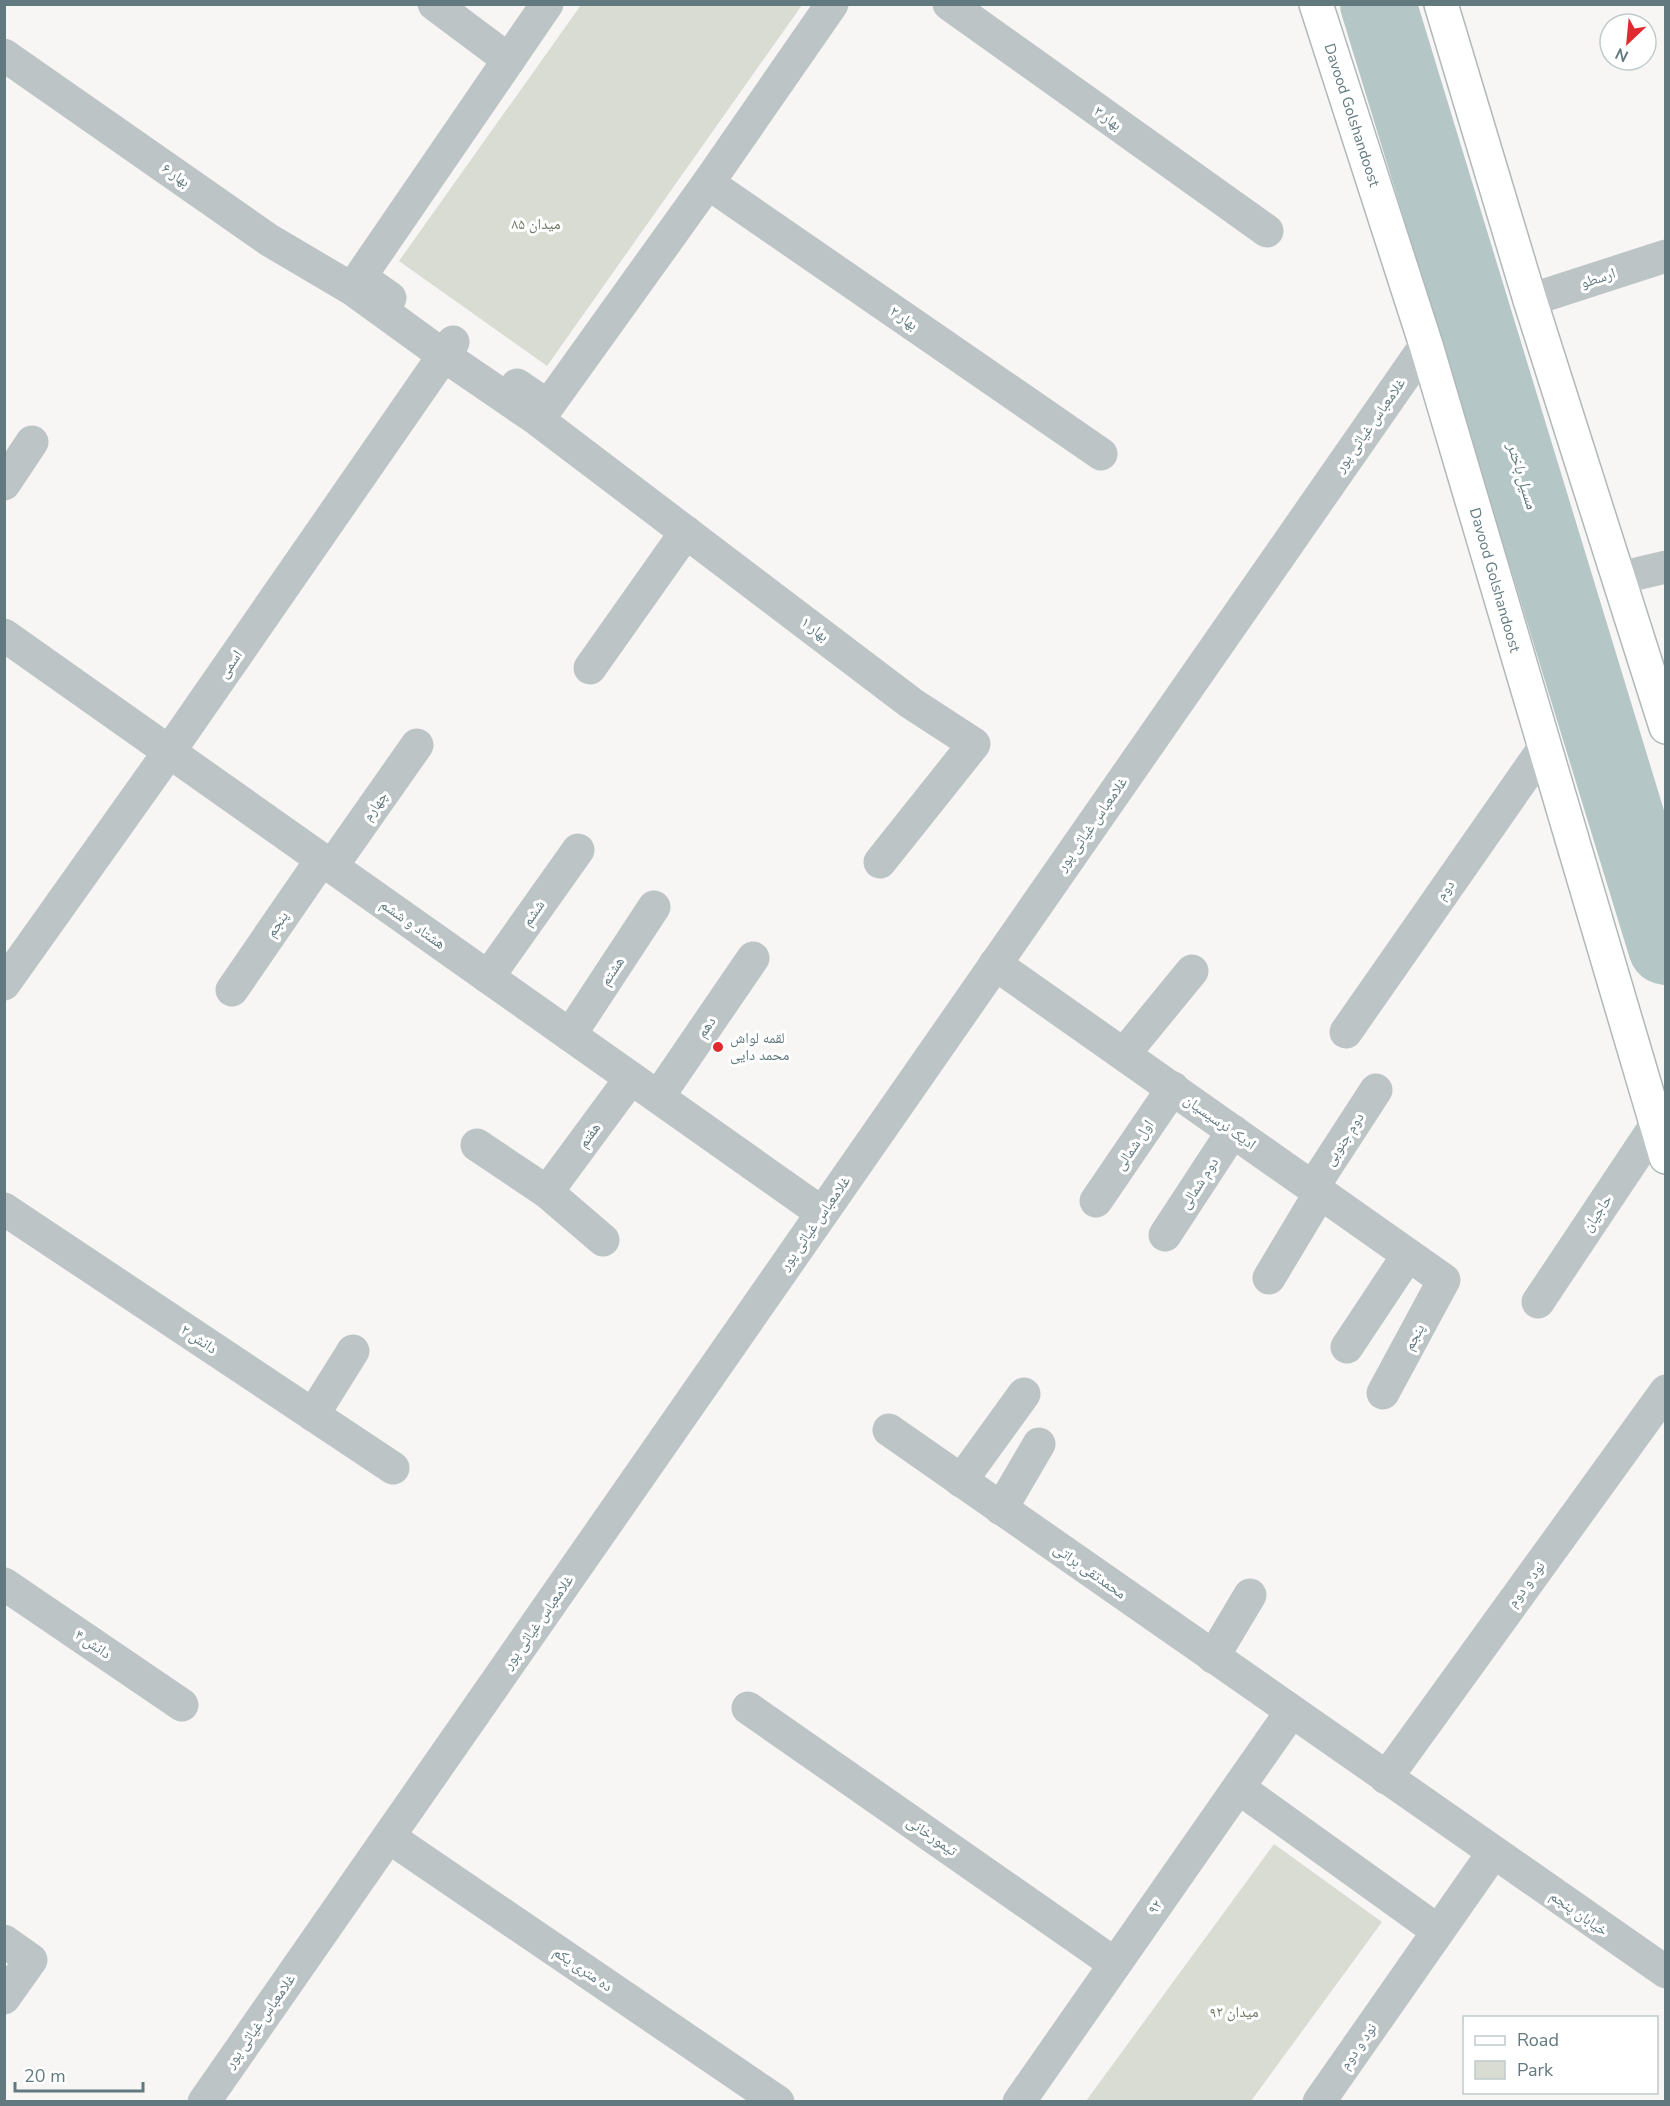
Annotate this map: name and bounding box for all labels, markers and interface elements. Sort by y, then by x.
north arrow [1598,12,1658,72]
street label: Davood Golshandoost [1319,41,1385,190]
text: N [1612,42,1632,67]
street label: بهار ۳ [1090,101,1126,135]
street label: بهار ۶ [158,158,194,192]
park label: میدان ۸۵ [511,214,561,234]
street label: ارسطو [1578,263,1618,293]
street label: بهار ۲ [886,301,922,335]
street label: غلامعباس غیاثی پور [1329,373,1410,477]
water label: مسیل باختر [1501,439,1543,512]
street label: Davood Golshandoost [1465,505,1525,655]
street label: بهار ۱ [797,612,833,646]
street label: اسمی [213,646,247,682]
street label: غلامعباس غیاثی پور [1051,772,1132,876]
street label: چهارم [358,787,393,825]
street label: دوم [1431,876,1459,904]
street label: هشتاد و ششم [376,894,450,954]
street label: ششم [517,896,549,930]
street label: پنجم [261,907,293,941]
street label: هشتم [595,953,629,989]
street label: دهم [692,1012,720,1042]
place label: لقمه لواش محمد دايى [730,1028,789,1065]
marker: لقمه لواش محمد دايى [711,1040,725,1054]
street label: ادیک نرسیسیان [1180,1090,1260,1154]
street label: دوم جنوبی [1319,1108,1369,1170]
street label: اول شمالی [1110,1116,1158,1174]
street label: هفتم [573,1118,605,1152]
street label: دوم شمالی [1175,1153,1223,1213]
street label: غلامعباس غیاثی پور [774,1171,855,1275]
street label: حاجیان [1577,1190,1617,1236]
street label: دانش ۲ [177,1320,221,1358]
street label: پنجم [1399,1320,1429,1354]
street label: محمدتقی براتی [1050,1539,1130,1604]
street label: نود و دوم [1502,1557,1550,1611]
street label: غلامعباس غیاثی پور [497,1570,578,1674]
street label: دانش ۴ [71,1625,115,1663]
street label: تیمورخانی [903,1811,962,1861]
street label: خیابان پنجم [1546,1886,1612,1941]
street label: ۹۲ [1143,1896,1167,1918]
street label: ده متری یکم [549,1942,617,1996]
street label: غلامعباس غیاثی پور [219,1969,300,2073]
park label: میدان ۹۲ [1209,2002,1259,2022]
legend [1463,2016,1658,2094]
street label: نود و دوم [1335,2019,1381,2073]
text: Road [1517,2028,1559,2052]
scale bar [15,2055,142,2093]
text: Park [1517,2058,1554,2082]
text: 20 m [24,2064,66,2088]

